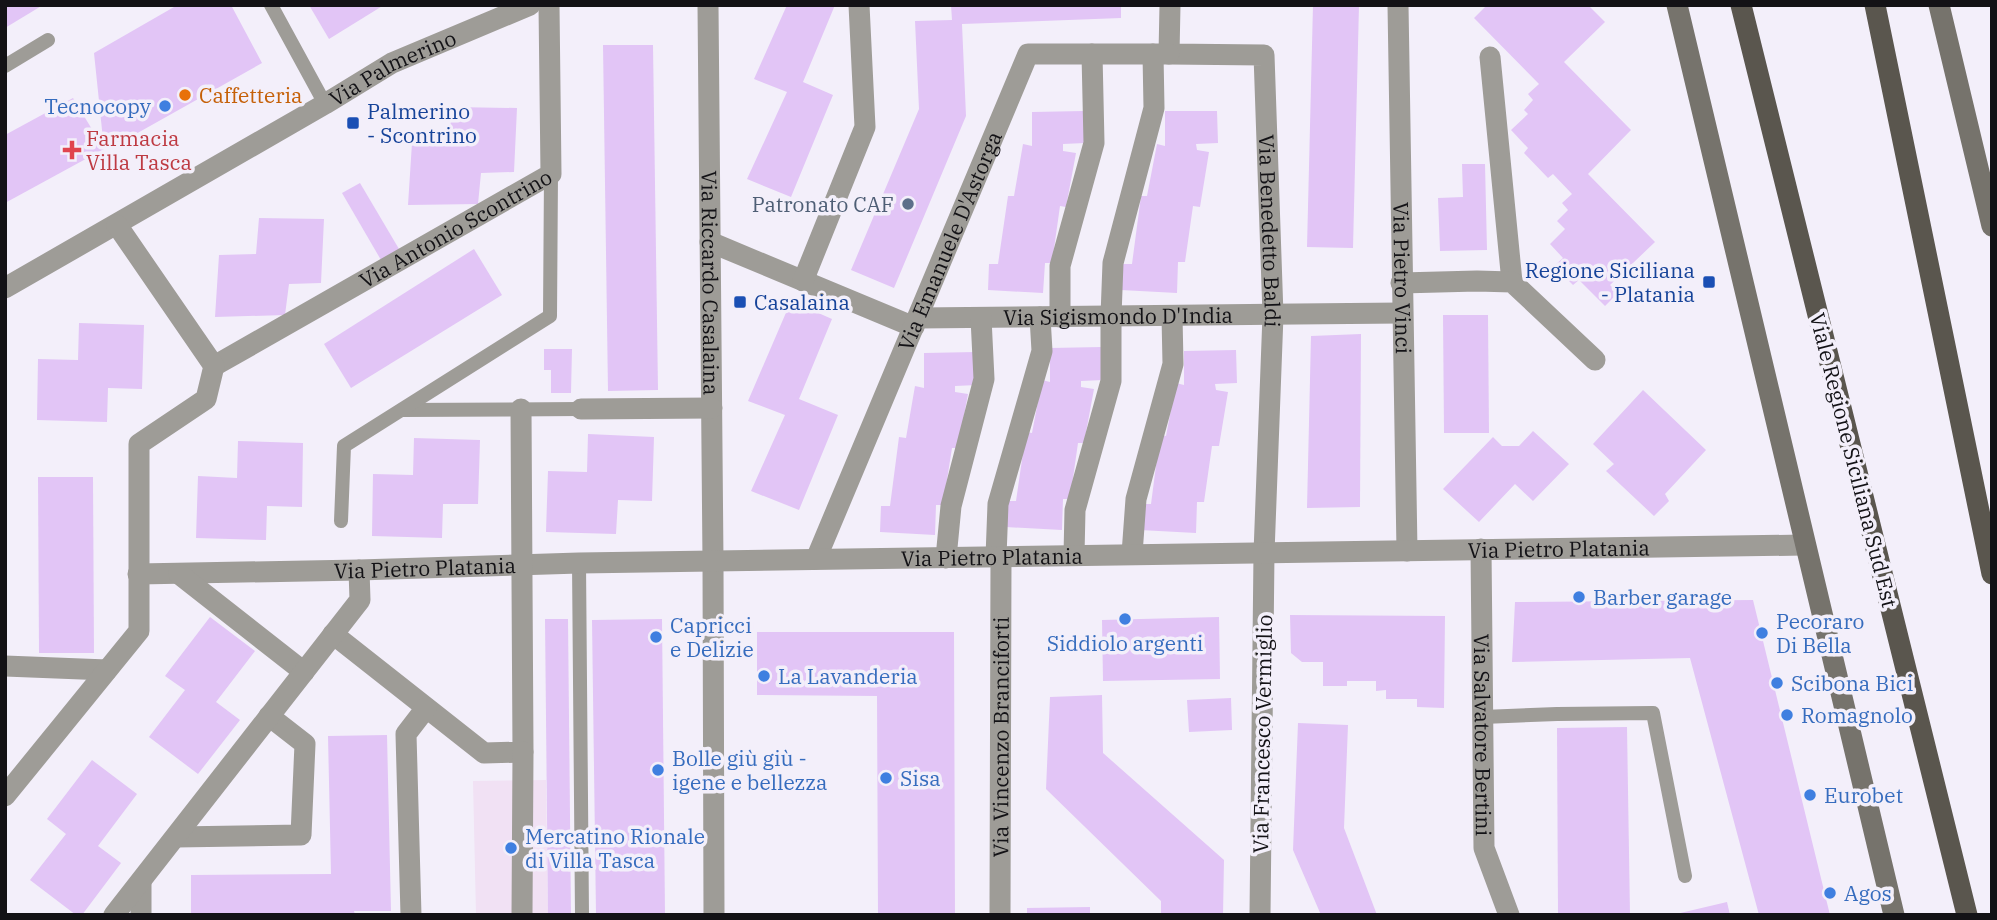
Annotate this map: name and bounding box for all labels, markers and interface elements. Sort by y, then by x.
street label: Via Palmerino [324,24,460,112]
place label: Caffetteria [199,81,303,109]
marker: Caffetteria [177,87,193,103]
place label: Tecnocopy [44,92,152,120]
place label: Palmerino - Scontrino [367,97,477,149]
marker: Tecnocopy [157,98,173,114]
marker: Palmerino - Scontrino [345,115,361,131]
place label: Farmacia Villa Tasca [86,124,192,176]
street label: Via Emanuele D'Astorga [891,127,1008,355]
street label: Via Benedetto Baldi [1253,134,1287,328]
marker: Farmacia Villa Tasca [64,142,80,158]
street label: Via Antonio Scontrino [354,162,557,294]
street label: Via Riccardo Casalaina [695,170,726,396]
place label: Patronato CAF [752,190,894,218]
marker: Patronato CAF [900,196,916,212]
street label: Via Pietro Vinci [1387,202,1418,354]
place label: Regione Siciliana - Platania [1525,256,1695,308]
marker: Regione Siciliana - Platania [1701,274,1717,290]
place label: Casalaina [754,288,850,316]
marker: Casalaina [732,294,748,310]
street label: Via Sigismondo D'India [1003,301,1233,331]
street label: Viale Regione Siciliana Sud Est [1804,310,1904,610]
street label: Via Pietro Platania [1468,533,1650,564]
street label: Via Pietro Platania [901,542,1083,572]
street label: Via Pietro Platania [334,551,516,584]
place label: Barber garage [1593,583,1732,611]
marker: Barber garage [1571,589,1587,605]
place label: Pecoraro Di Bella [1776,607,1864,659]
place label: Capricci e Delizie [670,611,754,663]
marker: Siddiolo argenti [1117,611,1133,627]
street label: Via Francesco Vermiglio [1246,614,1278,854]
street label: Via Vincenzo Branciforti [986,617,1015,857]
marker: Pecoraro Di Bella [1754,625,1770,641]
marker: Capricci e Delizie [648,629,664,645]
place label: Siddiolo argenti [1047,629,1203,657]
street label: Via Salvatore Bertini [1468,634,1498,836]
place label: La Lavanderia [778,662,918,690]
marker: La Lavanderia [756,668,772,684]
place label: Scibona Bici [1791,669,1913,697]
marker: Scibona Bici [1769,675,1785,691]
place label: Romagnolo [1801,701,1913,729]
marker: Romagnolo [1779,707,1795,723]
place label: Bolle giù giù - igene e bellezza [672,744,827,796]
marker: Bolle giù giù - igene e bellezza [650,762,666,778]
place label: Sisa [900,764,941,792]
marker: Sisa [878,770,894,786]
place label: Eurobet [1824,781,1903,809]
marker: Eurobet [1802,787,1818,803]
place label: Mercatino Rionale di Villa Tasca [525,822,705,874]
marker: Mercatino Rionale di Villa Tasca [503,840,519,856]
place label: Agos [1844,879,1892,907]
marker: Agos [1822,885,1838,901]

